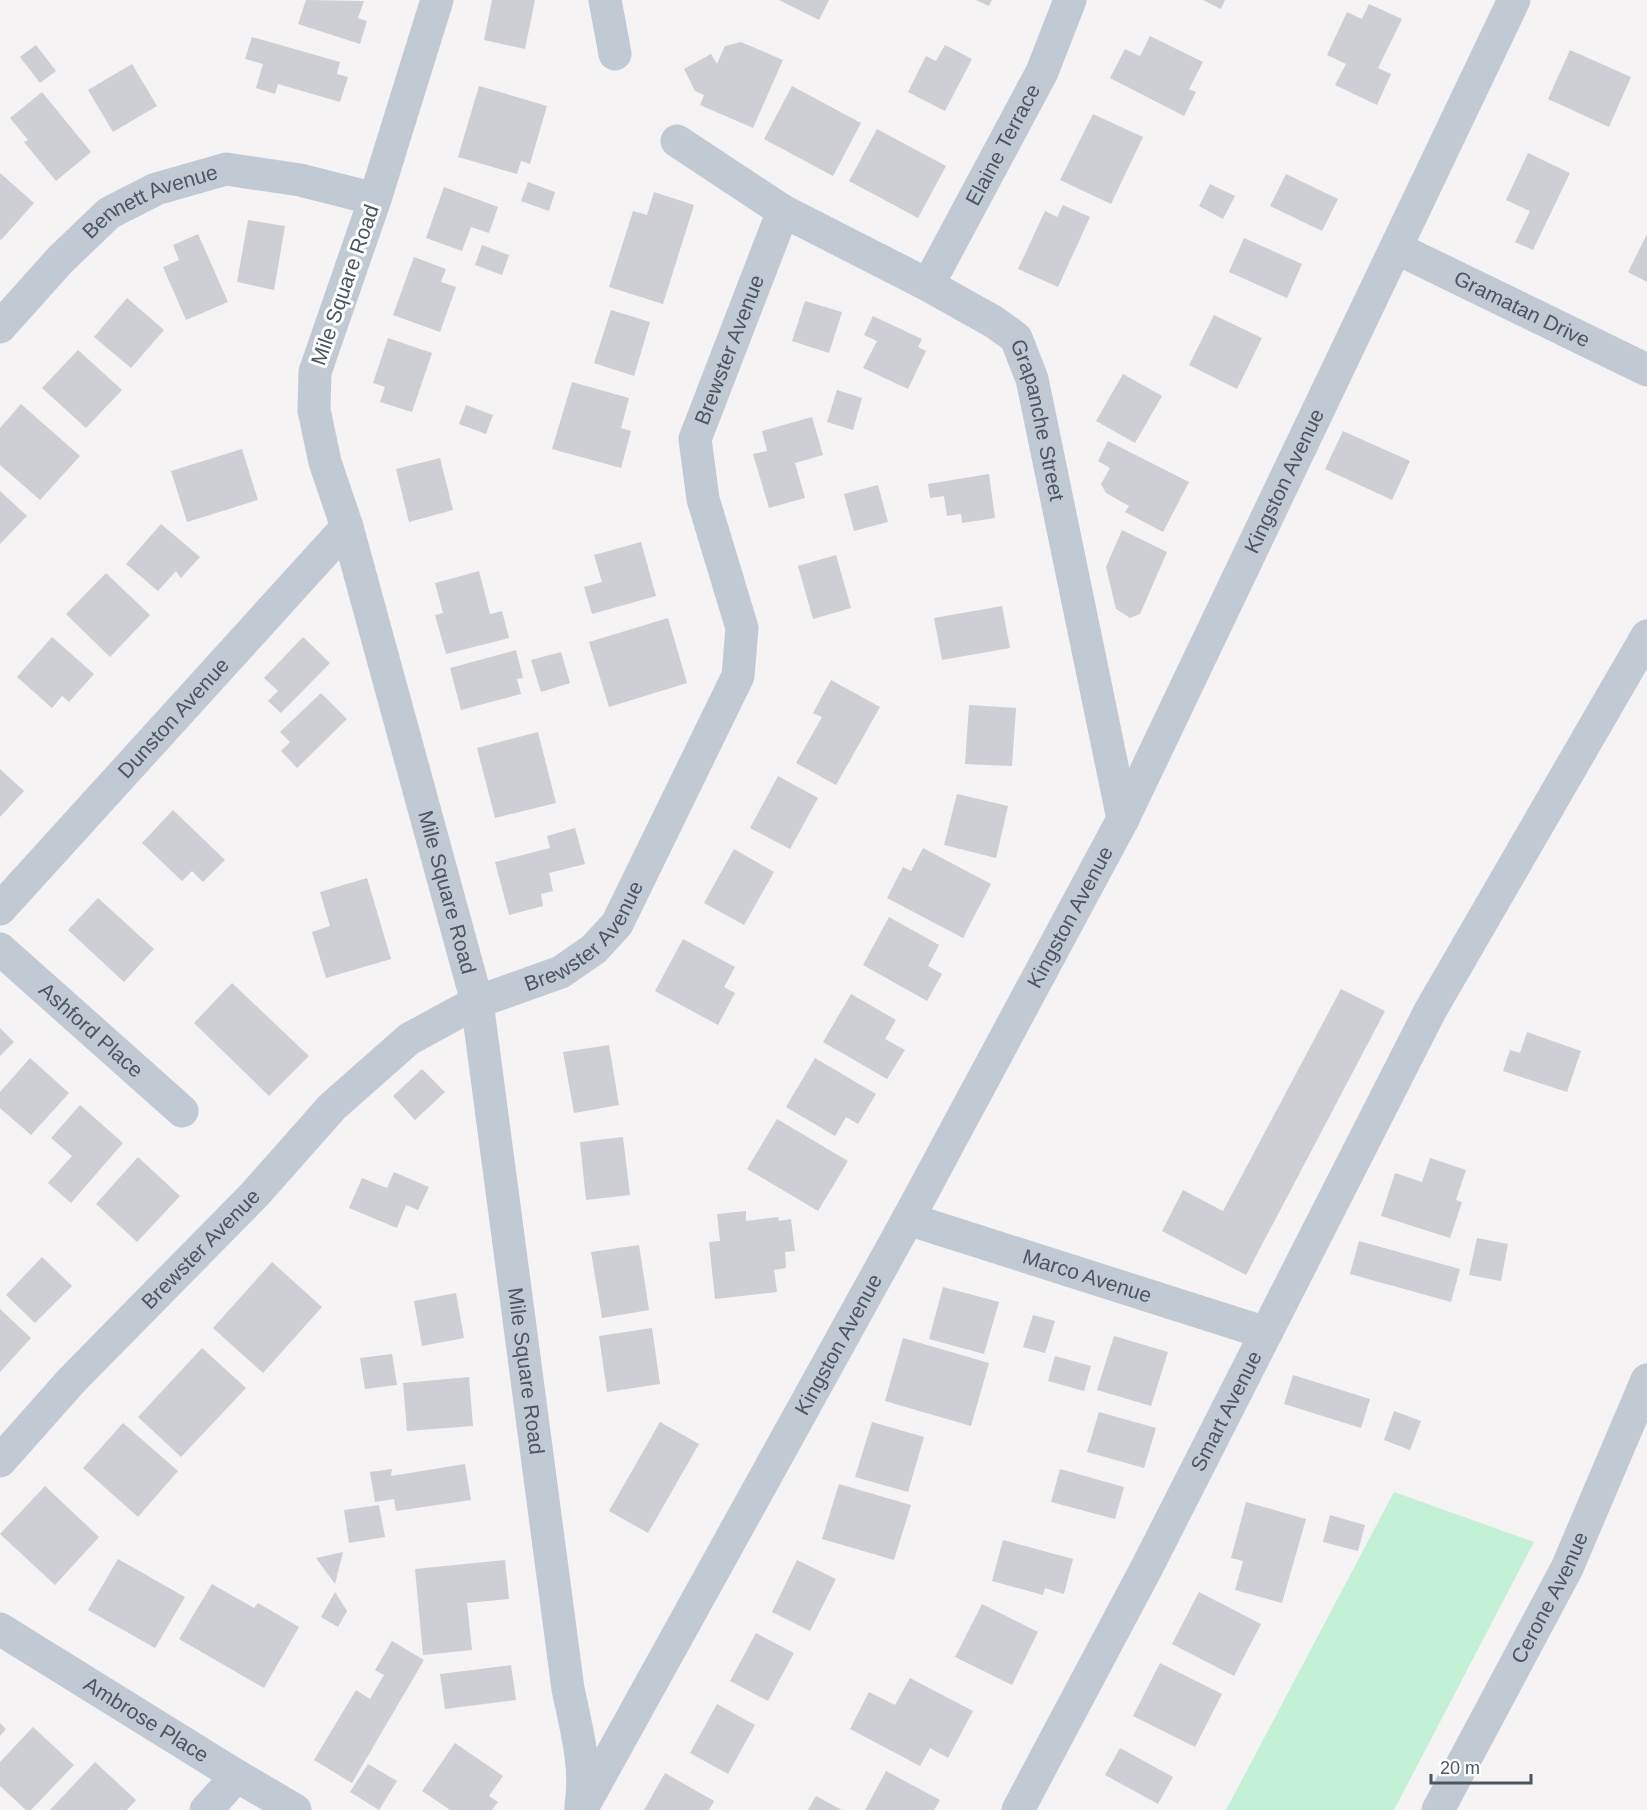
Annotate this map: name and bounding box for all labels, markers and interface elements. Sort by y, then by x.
street label: Elaine Terrace [961,80,1044,209]
street label: Bennett Avenue [78,160,220,243]
street label: Mile Square Road [306,202,383,368]
street label: Gramatan Drive [1450,266,1594,352]
street label: Brewster Avenue [690,272,768,428]
street label: Grapanche Street [1007,336,1069,503]
street label: Kingston Avenue [1240,405,1328,557]
street label: Dunston Avenue [113,653,233,782]
street label: Mile Square Road [414,808,481,976]
street label: Kingston Avenue [1022,842,1117,992]
street label: Brewster Avenue [521,877,647,995]
street label: Ashford Place [35,978,148,1082]
street label: Brewster Avenue [137,1184,264,1313]
street label: Marco Avenue [1020,1244,1155,1307]
street label: Kingston Avenue [790,1270,886,1419]
street label: Mile Square Road [504,1286,549,1456]
street label: Smart Avenue [1186,1347,1266,1475]
street label: Cerone Avenue [1506,1528,1592,1667]
street label: Ambrose Place [80,1672,213,1767]
scale bar [1431,1747,1532,1785]
text: 20 m [1440,1758,1480,1778]

